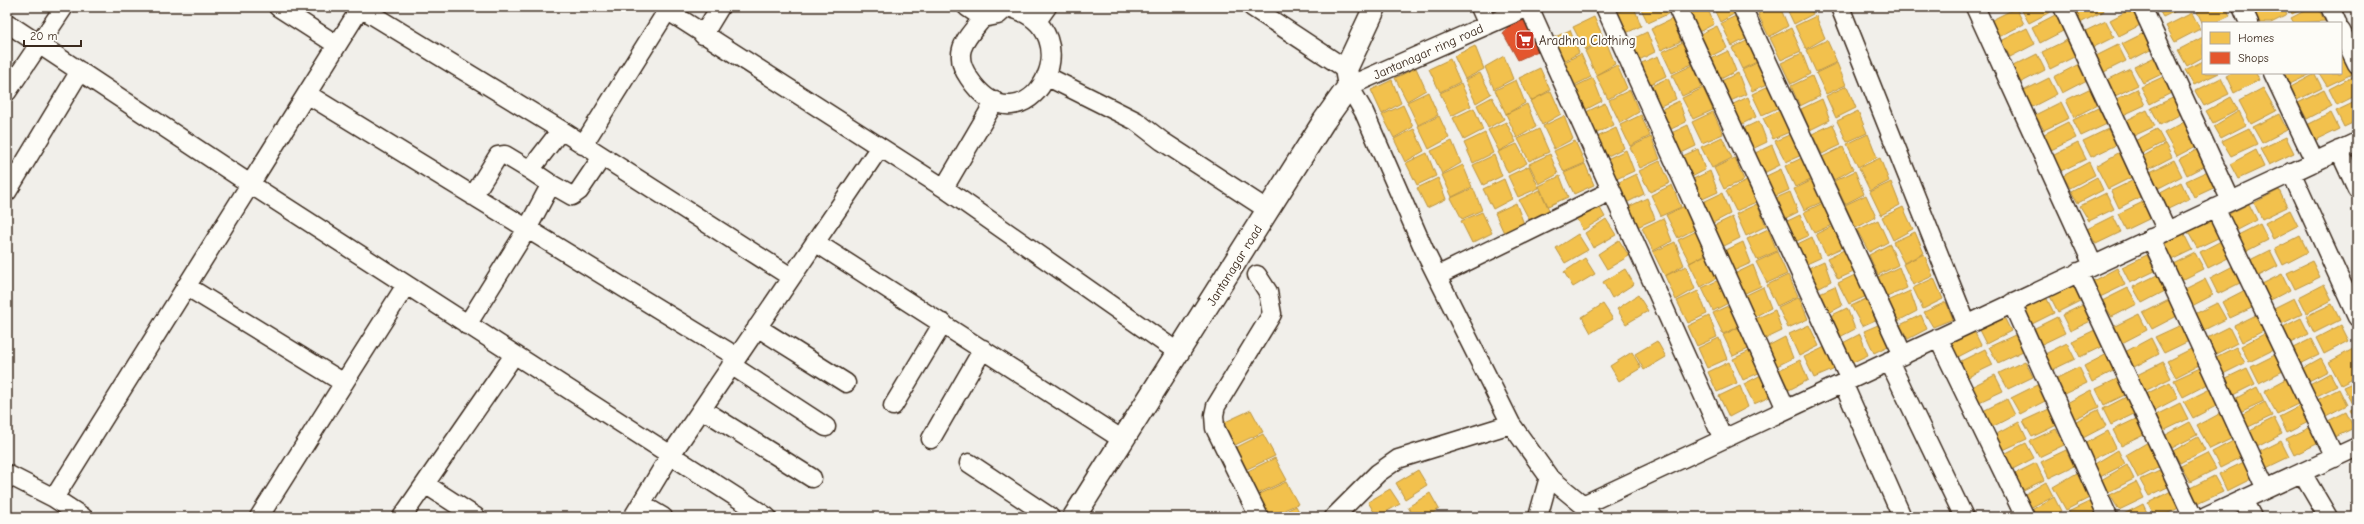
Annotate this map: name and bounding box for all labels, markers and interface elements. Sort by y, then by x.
street label: Jantanagar ring road [1371,20,1486,82]
scale bar [24,22,81,48]
legend [2202,22,2342,74]
text: 20 m [30,29,58,43]
supermarket icon: Aradhna Clothing [1514,29,1536,51]
text: Homes [2238,31,2274,45]
place label: Aradhna Clothing [1539,33,1636,48]
text: Shops [2238,51,2269,65]
street label: Jantanagar road [1204,222,1265,308]

